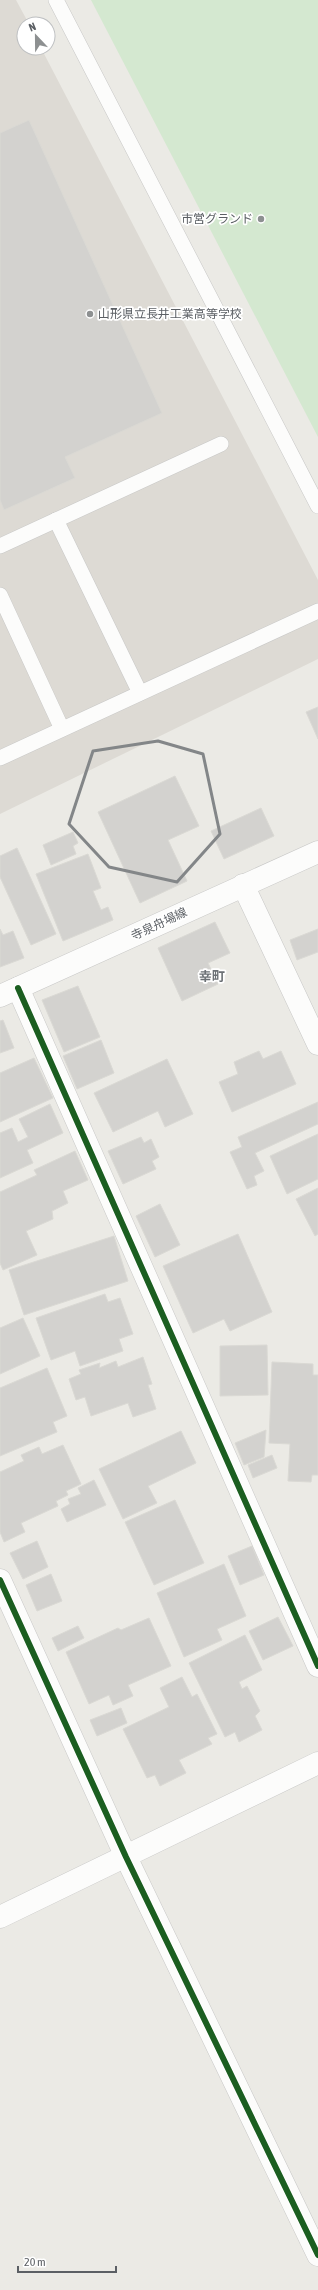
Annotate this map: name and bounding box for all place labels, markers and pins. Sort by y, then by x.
place label: 市営グランド [181,212,253,226]
marker: 市営グランド [256,214,266,224]
place label: 山形県立長井工業高等学校 [98,307,242,321]
marker: 山形県立長井工業高等学校 [85,309,95,319]

